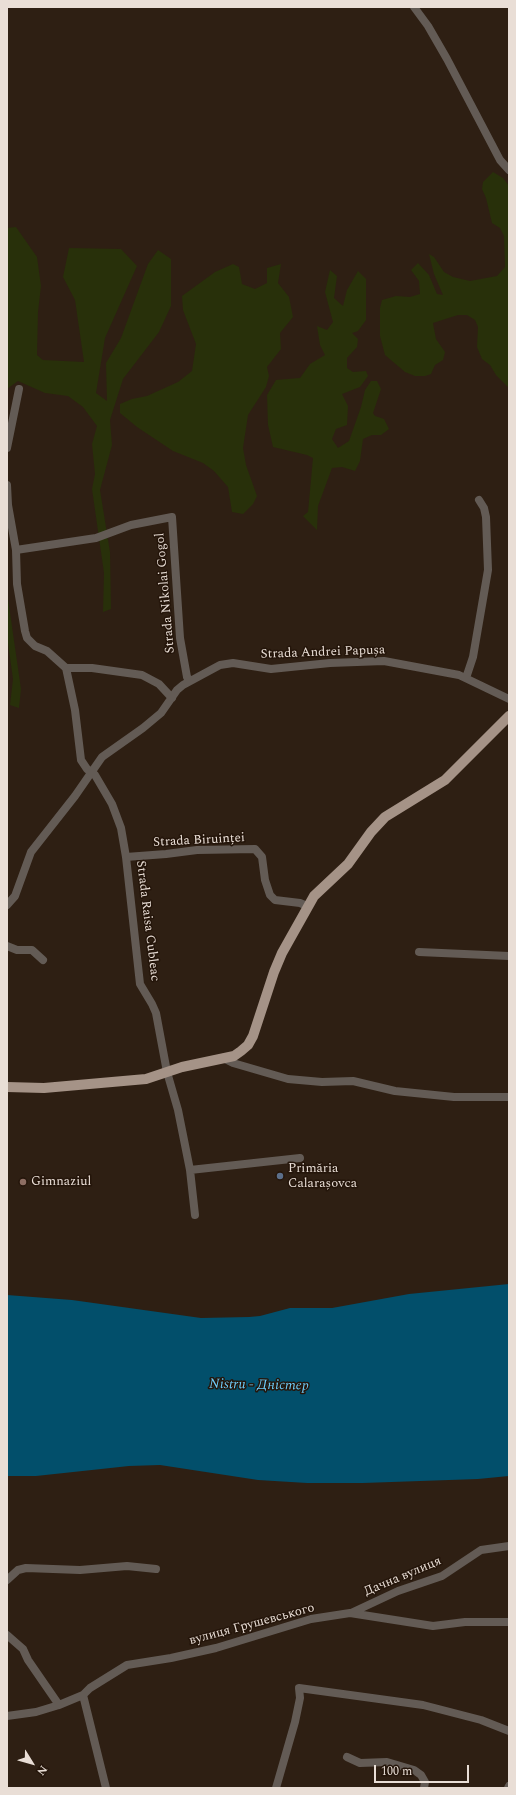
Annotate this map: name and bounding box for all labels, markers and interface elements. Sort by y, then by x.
street label: Strada Nikolai Gogol [153,532,179,654]
street label: Strada Andrei Papușa [260,643,386,663]
street label: Strada Biruinței [153,831,245,851]
street label: Strada Raisa Cubleac [132,860,162,982]
place label: Primăria Calarașovca [288,1161,357,1192]
marker: Primăria Calarașovca [275,1171,285,1181]
place label: Gimnaziul [31,1174,91,1190]
marker: Gimnaziul [18,1177,28,1187]
water label: Nistru - Дністер [209,1377,309,1395]
street label: Дачна вулиця [362,1554,444,1600]
street label: вулиця Грушевського [188,1601,316,1649]
north arrow [12,1743,52,1783]
scale bar [376,1757,471,1783]
text: N [32,1762,51,1779]
text: 100 m [381,1762,412,1781]

